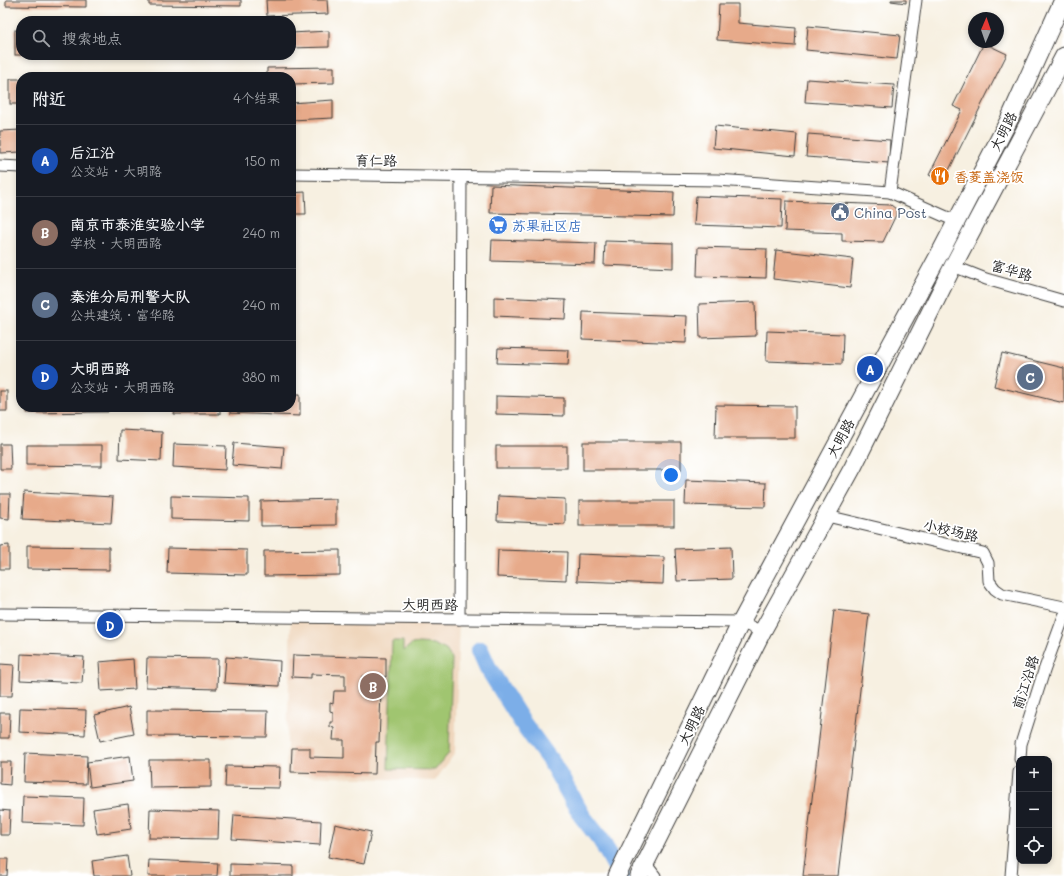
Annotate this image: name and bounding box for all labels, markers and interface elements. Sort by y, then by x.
north arrow [968,12,1004,48]
search box [16,16,296,60]
icon: search [30,27,52,49]
text: 搜索地点 [62,28,122,48]
text: 附近 [32,87,66,109]
text: 4个结果 [233,89,280,106]
street label: 大明路 [985,108,1021,154]
text: 后江沿 [70,142,115,162]
street label: 育仁路 [355,150,397,170]
text: A [40,152,50,169]
text: 150 m [244,152,280,169]
text: 公交站 · 大明路 [70,162,162,179]
restaurant icon: 香菱盖浇饭 [929,165,951,187]
place label: 香菱盖浇饭 [954,167,1024,186]
public building icon: China Post [829,201,851,223]
place label: China Post [854,203,927,222]
text: 南京市泰淮实验小学 [70,214,205,234]
supermarket icon: 苏果社区店 [487,214,509,236]
place label: 苏果社区店 [512,216,582,235]
text: B [41,224,49,241]
text: 240 m [243,224,280,241]
text: 学校 · 大明西路 [70,234,162,251]
street label: 富华路 [989,255,1035,285]
text: 秦淮分局刑警大队 [70,286,190,306]
text: C [40,296,50,313]
text: 240 m [243,296,280,313]
text: 公共建筑 · 富华路 [70,306,175,323]
pin: A [857,354,883,384]
text: 大明西路 [70,358,130,378]
pin: C [1017,362,1043,392]
text: D [40,368,50,385]
text: 380 m [242,368,280,385]
text: 公交站 · 大明西路 [70,378,175,395]
street label: 大明路 [822,415,858,461]
your location [661,465,681,485]
street label: 小校场路 [922,514,980,546]
street label: 大明西路 [402,594,458,614]
pin: D [97,610,123,640]
street label: 前江沿路 [1007,652,1043,712]
pin: B [360,671,386,701]
street label: 大明路 [673,702,709,748]
map controls [1016,756,1052,864]
button: + [1016,756,1052,792]
button: − [1016,792,1052,828]
button: locate [1016,828,1052,864]

